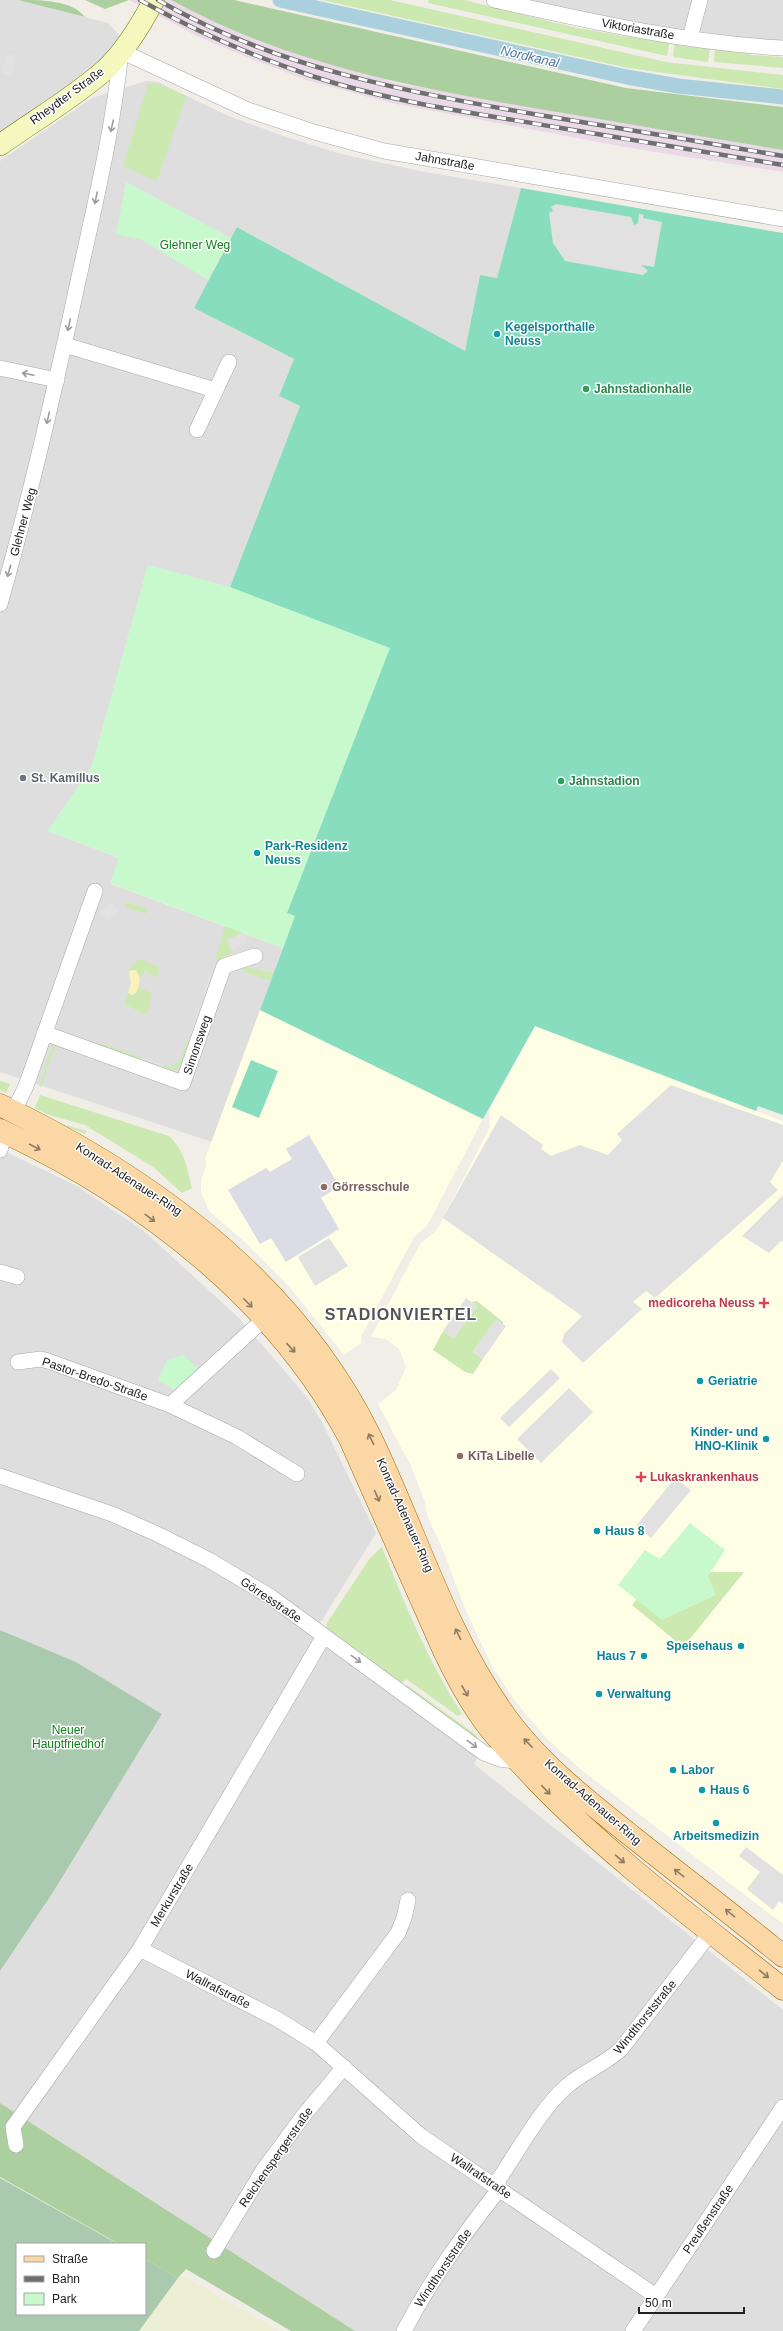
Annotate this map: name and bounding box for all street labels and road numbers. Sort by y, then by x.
street label: Viktoriastraße [600,16,676,42]
street label: Rheydter Straße [27,64,107,128]
street label: Jahnstraße [414,149,476,173]
street label: Glehner Weg [7,486,39,558]
street label: Simonsweg [180,1013,214,1077]
street label: Konrad-Adenauer-Ring [73,1140,185,1218]
street label: Pastor-Bredo-Straße [40,1354,150,1404]
street label: Konrad-Adenauer-Ring [374,1456,436,1574]
street label: Görresstraße [238,1574,304,1626]
street label: Konrad-Adenauer-Ring [542,1756,644,1848]
street label: Merkurstraße [148,1861,197,1929]
street label: Wallrafstraße [183,1967,253,2011]
street label: Windthorststraße [611,1977,679,2057]
street label: Reichenspergerstraße [236,2104,316,2210]
street label: Wallrafstraße [448,2150,515,2202]
street label: Preußenstraße [680,2182,736,2256]
street label: Windthorststraße [412,2226,475,2310]

